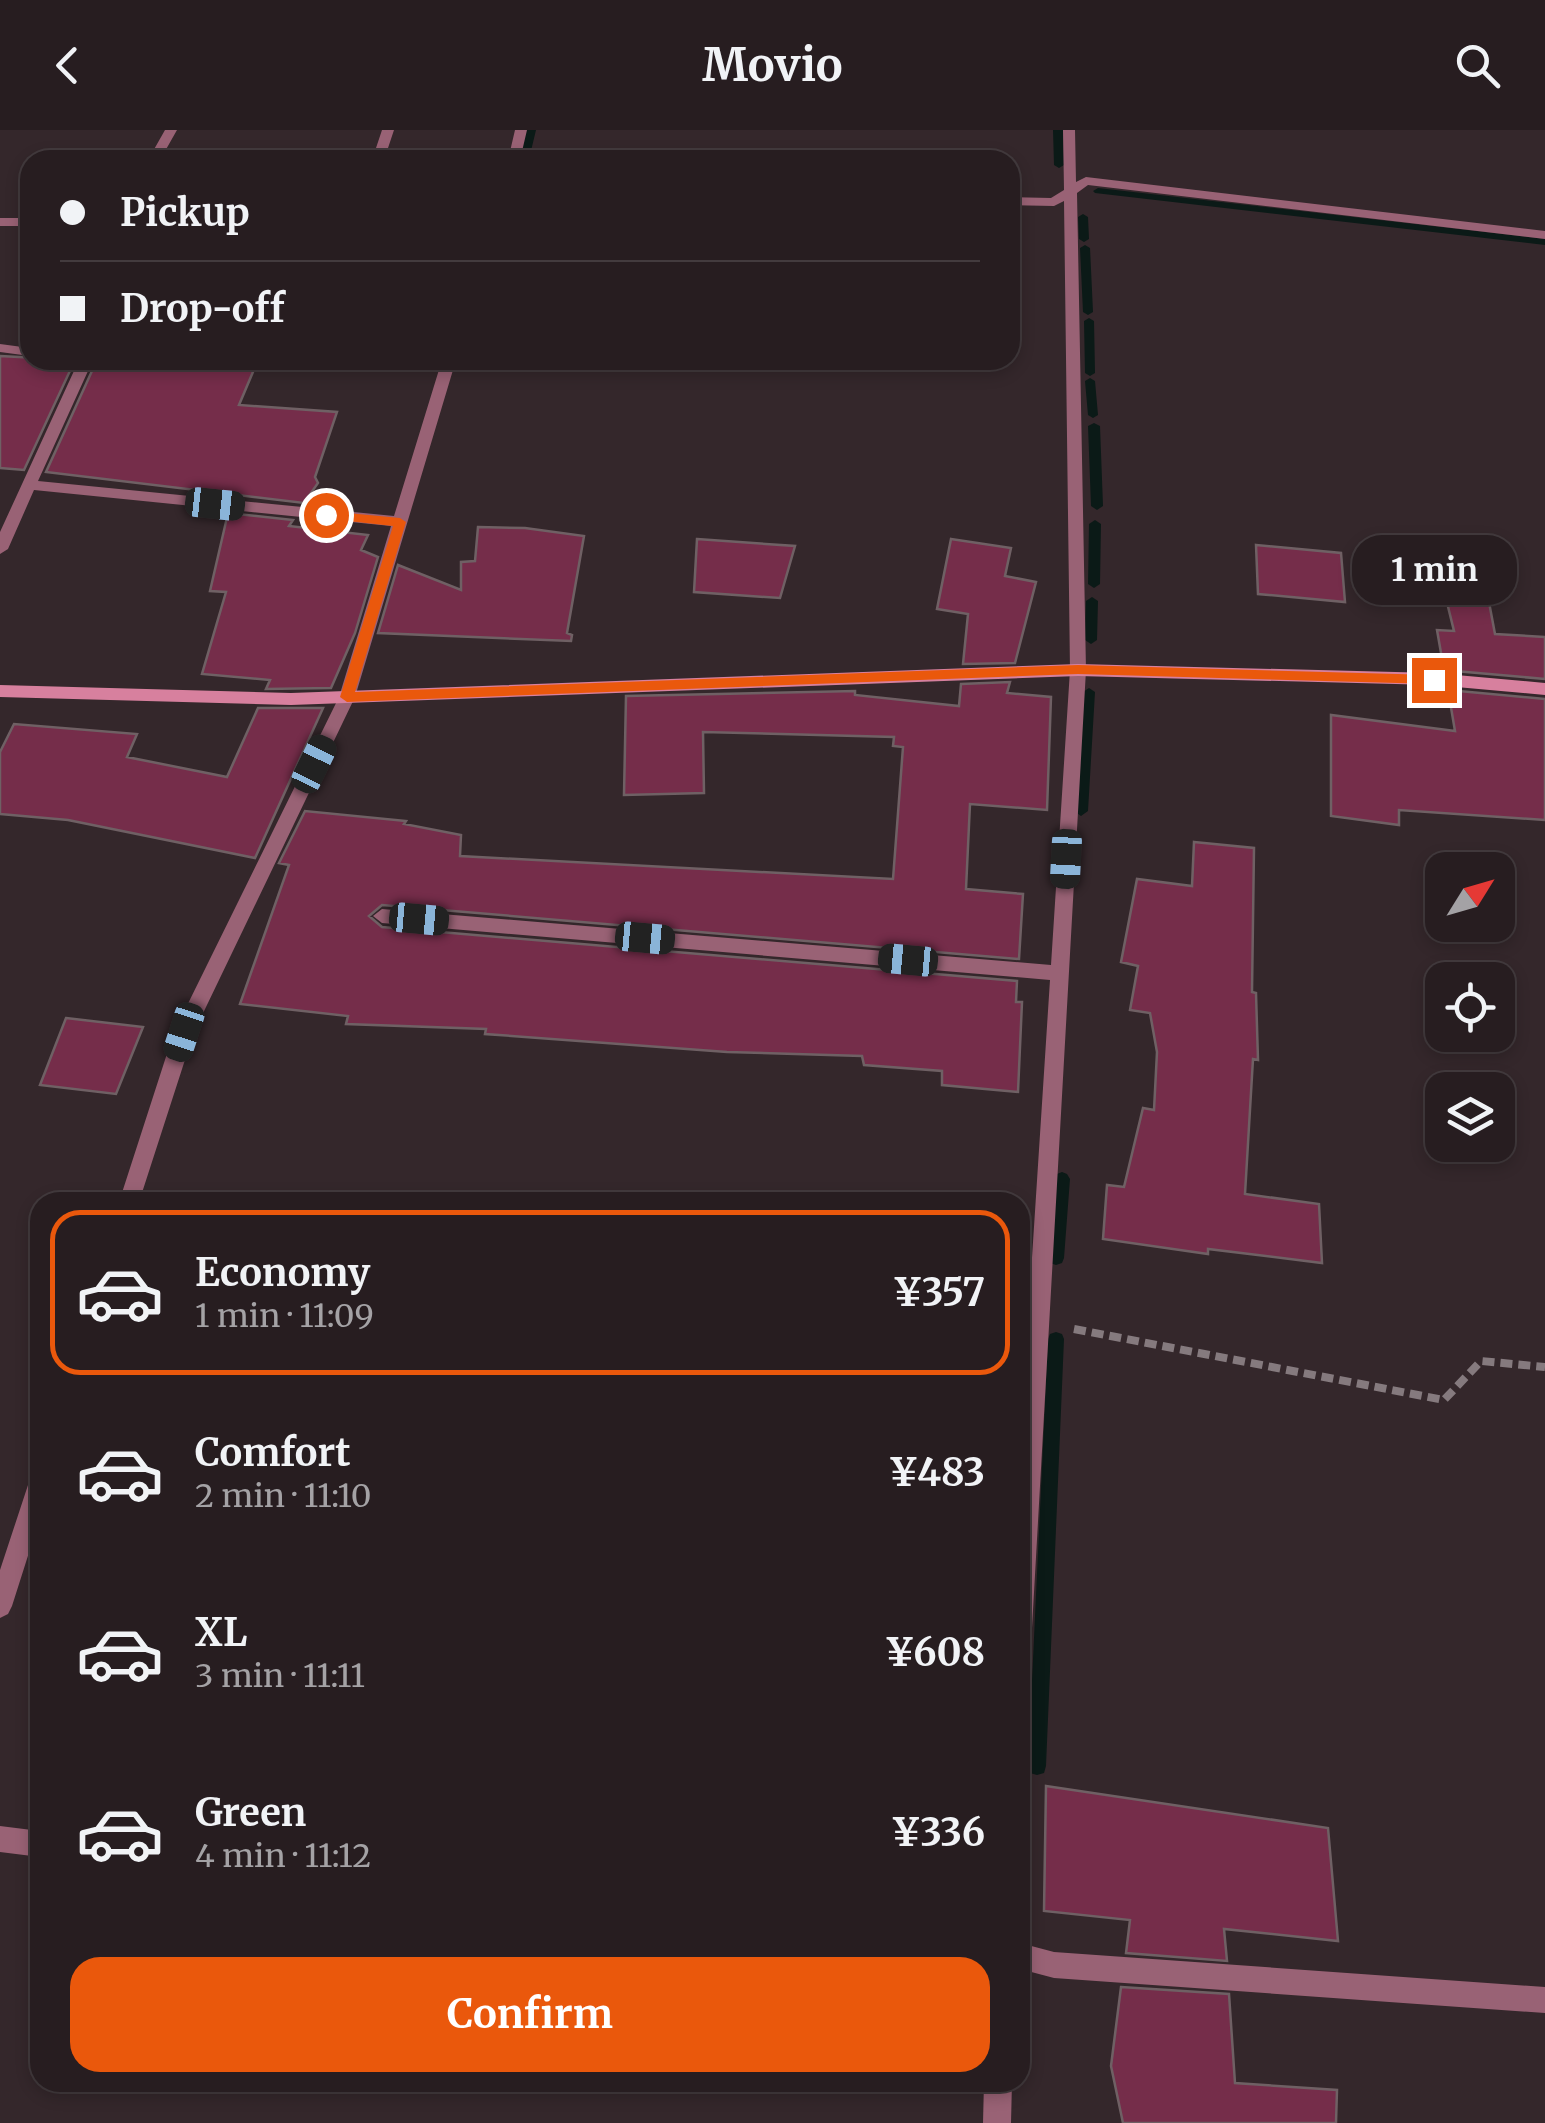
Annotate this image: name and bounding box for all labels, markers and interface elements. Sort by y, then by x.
text: Movio [702,37,843,93]
icon: back [40,38,95,93]
icon: search [1450,38,1505,93]
text: Pickup [120,189,250,236]
text: Drop-off [120,285,285,332]
car [184,486,246,522]
route start [304,493,349,538]
callout: 1 min [1352,535,1516,605]
text: 1 min [1391,550,1478,590]
route end [1412,658,1457,703]
car [287,730,341,798]
car [1049,828,1083,890]
north arrow [1425,852,1515,942]
map controls [1425,852,1515,1162]
car [388,901,450,937]
car [614,920,676,956]
car [877,942,939,978]
button: locate [1425,962,1515,1052]
car [160,999,208,1065]
button: layers [1425,1072,1515,1162]
icon: car [75,1248,165,1338]
text: Economy [195,1249,370,1296]
text: ¥357 [892,1269,985,1316]
text: 1 min · 11:09 [195,1296,374,1336]
icon: car [75,1428,165,1518]
text: Comfort [195,1429,351,1476]
text: ¥483 [888,1449,985,1496]
text: 2 min · 11:10 [195,1476,371,1516]
icon: car [75,1608,165,1698]
text: XL [195,1609,247,1656]
text: ¥608 [885,1629,985,1676]
text: 3 min · 11:11 [195,1656,365,1696]
icon: car [75,1788,165,1878]
text: Green [195,1789,306,1836]
text: ¥336 [891,1809,985,1856]
text: 4 min · 11:12 [195,1836,371,1876]
button: Confirm [70,1957,990,2072]

